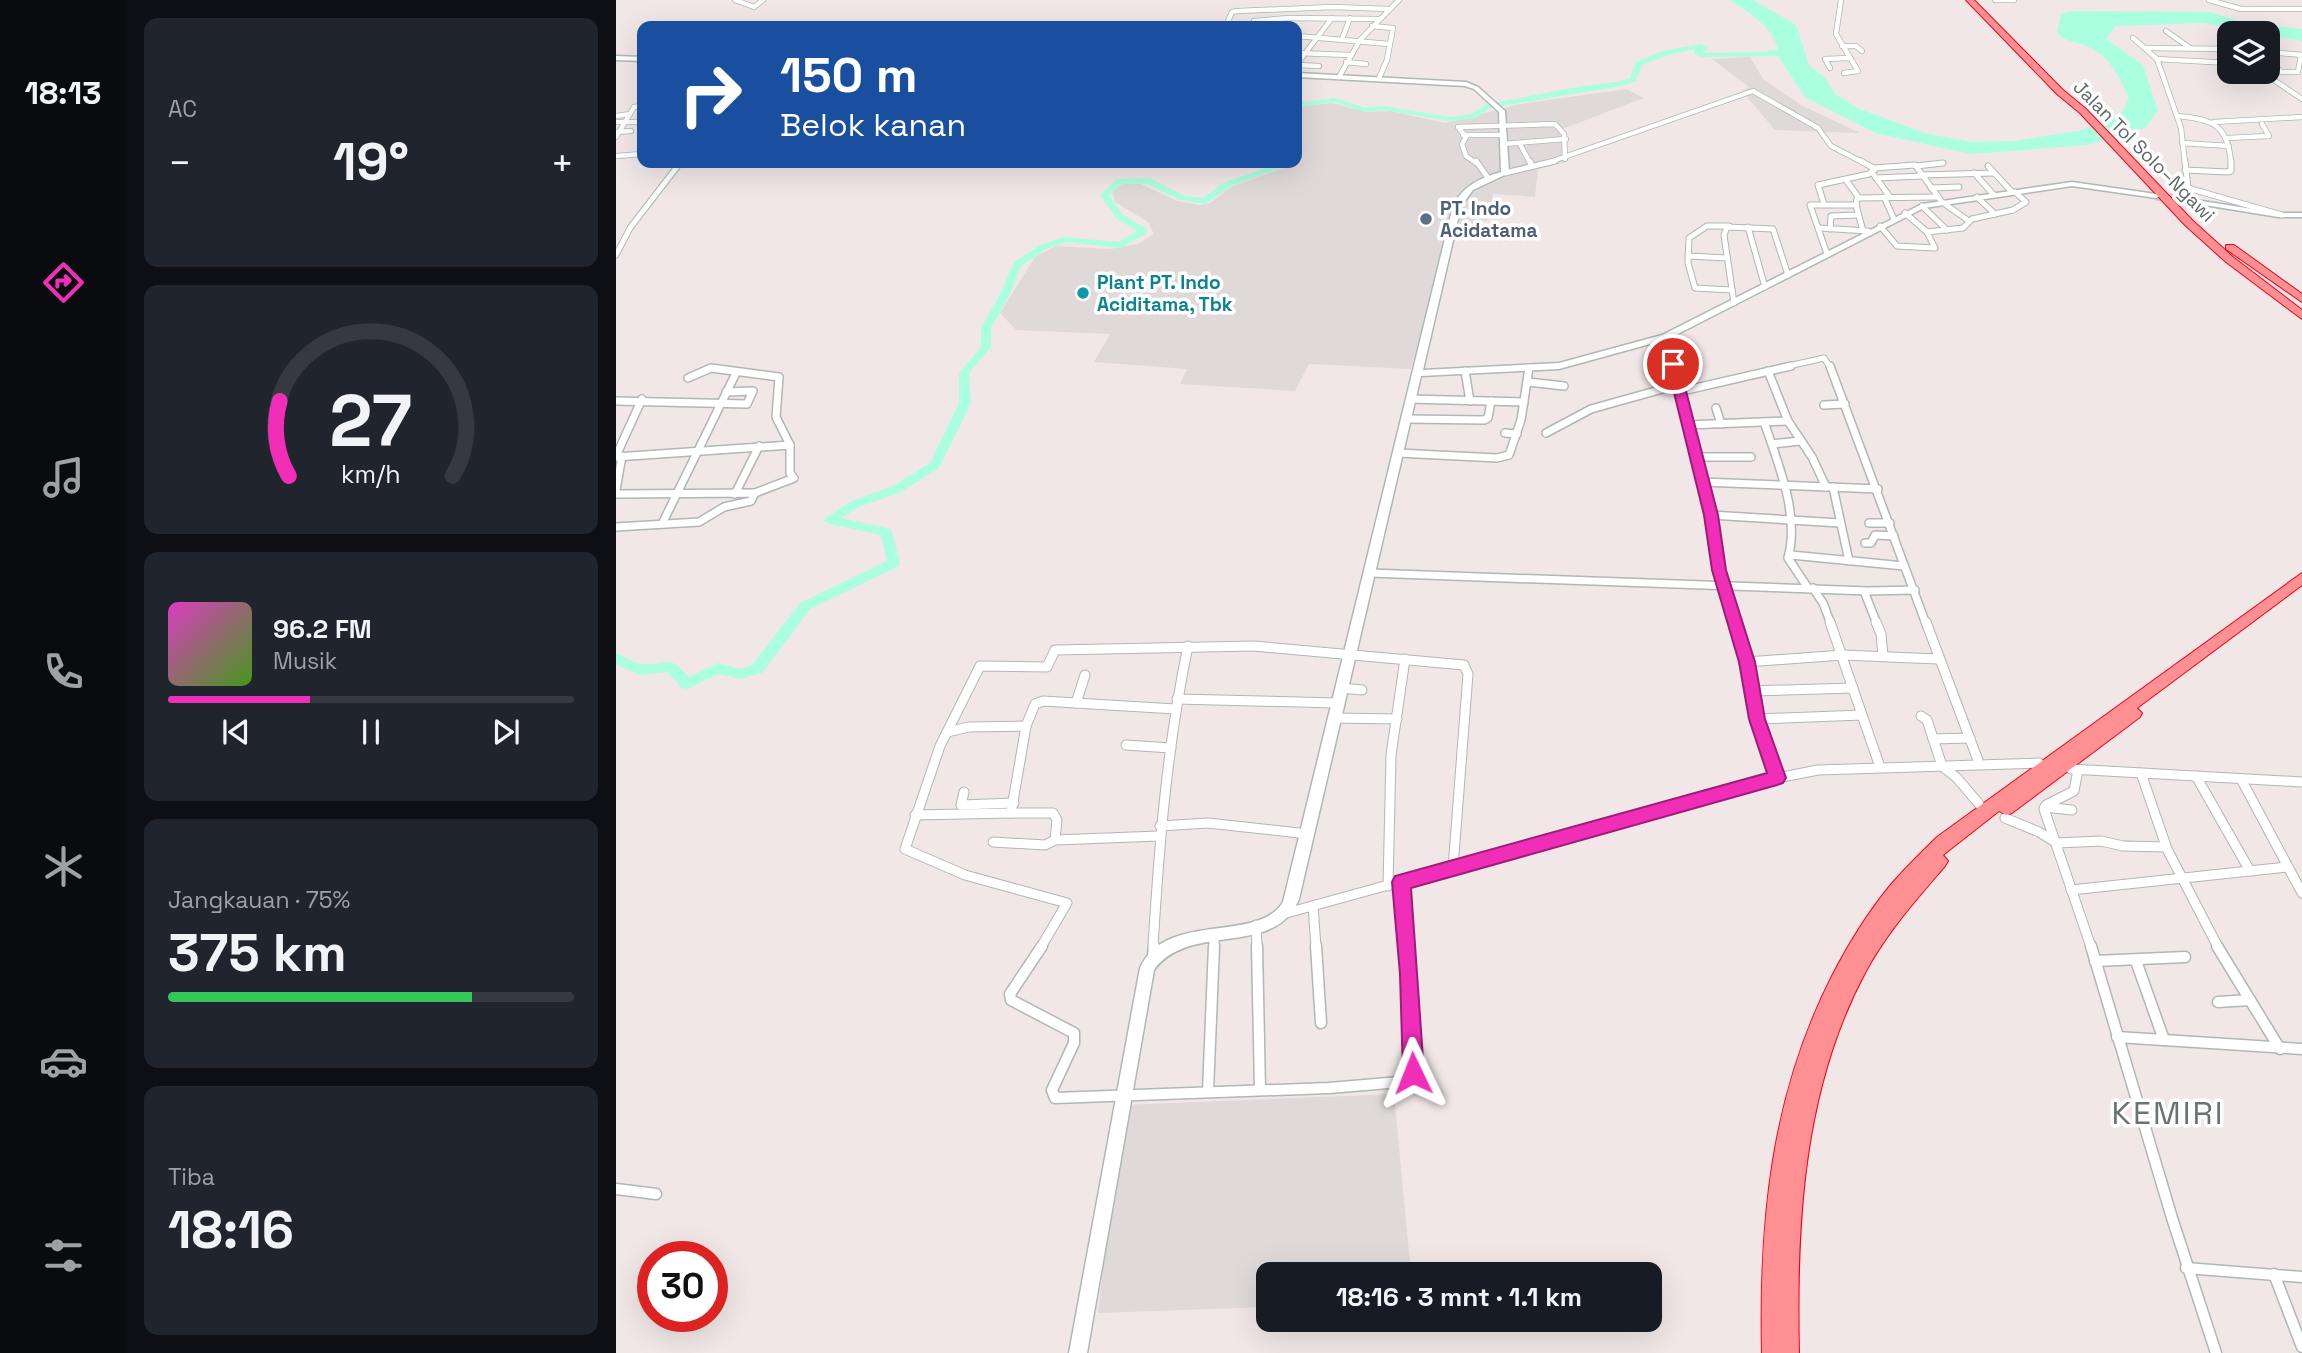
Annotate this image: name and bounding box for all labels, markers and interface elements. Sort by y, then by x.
map controls [2217,21,2280,84]
button: layers [2217,21,2280,84]
text: 150 m [780,44,918,106]
icon: right [665,49,756,140]
text: 18:13 [24,73,102,113]
street label: Jalan Tol Solo–Ngawi [2068,75,2220,227]
text: AC [168,94,197,124]
text: Belok kanan [780,105,966,145]
text: 19° [333,129,409,195]
text: − [168,139,192,187]
text: + [550,139,574,187]
place label: PT. Indo Acidatama [1440,196,1538,243]
marker: PT. Indo Acidatama [1418,211,1434,227]
icon: directions [39,258,88,307]
place label: Plant PT. Indo Aciditama, Tbk [1097,270,1233,317]
marker: Plant PT. Indo Aciditama, Tbk [1075,285,1091,301]
pin [1643,334,1703,394]
icon: arrive [1654,345,1692,383]
text: 27 [330,374,412,467]
icon: music [39,453,88,502]
text: km/h [341,457,401,489]
text: 96.2 FM [273,612,372,646]
text: Musik [273,646,337,676]
icon: phone [39,647,88,696]
icon: previous [217,713,255,751]
icon: pause [352,713,390,751]
icon: next [487,713,525,751]
icon: climate [39,842,88,891]
text: Jangkauan · 75% [168,885,350,915]
text: 375 km [168,920,347,986]
position arrow [1376,1036,1450,1110]
icon: car [39,1037,88,1086]
district label: KEMIRI [2111,1093,2225,1133]
text: Tiba [168,1162,215,1192]
text: 18:16 [168,1197,294,1263]
icon: filters [39,1231,88,1280]
speed limit sign: 30 [637,1241,728,1332]
text: 18:16 · 3 mnt · 1.1 km [1336,1280,1582,1314]

